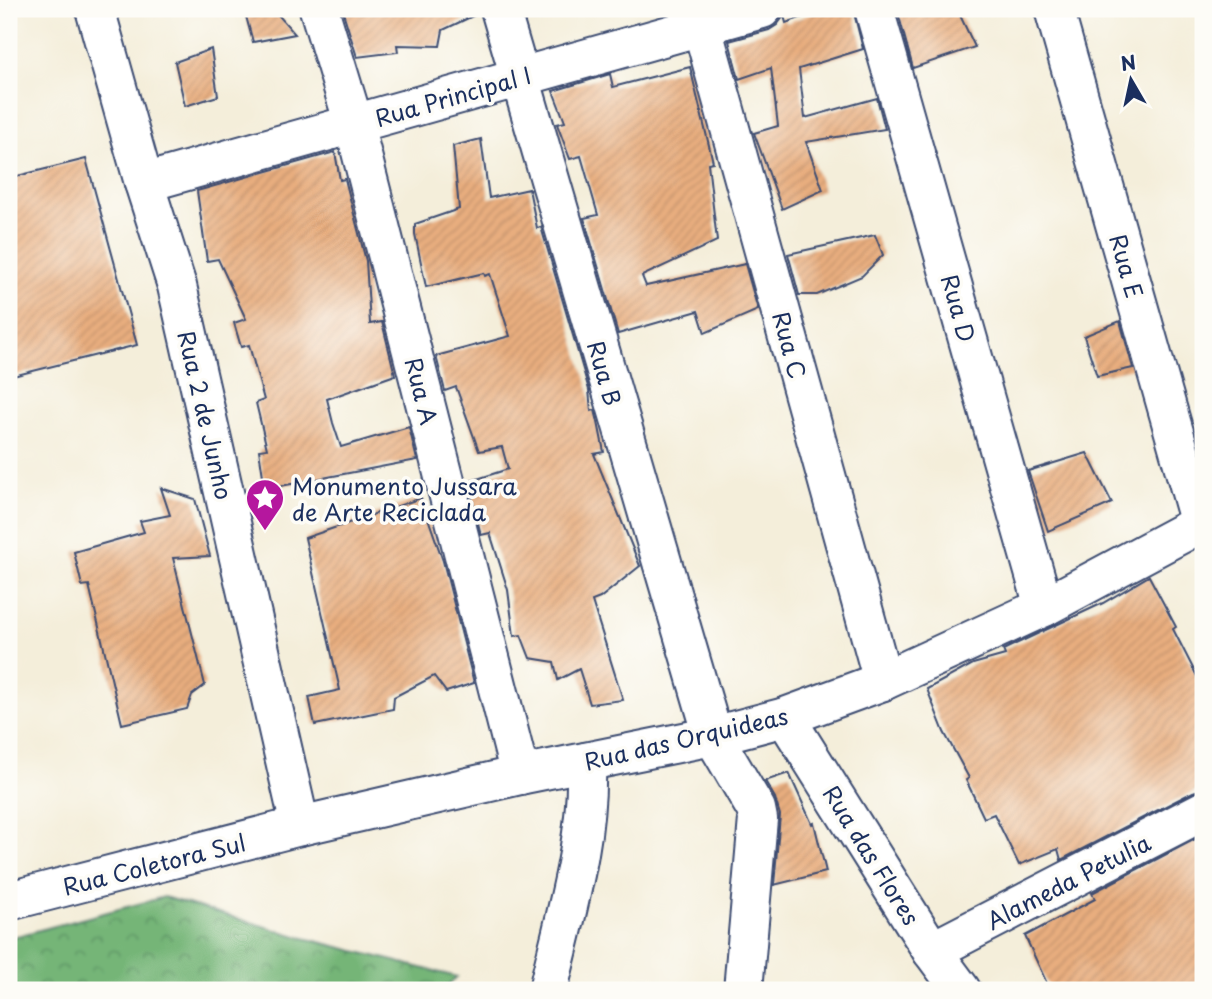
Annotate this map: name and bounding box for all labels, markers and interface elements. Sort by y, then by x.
north arrow [1096,46,1166,116]
text: N [1119,47,1138,77]
street label: Rua Principal I [371,57,535,135]
street label: Rua E [1101,230,1153,302]
street label: Rua D [933,270,985,346]
street label: Rua C [764,307,816,383]
street label: Rua 2 de Junho [170,327,242,503]
street label: Rua B [579,337,631,409]
street label: Rua A [397,354,447,428]
place label: Monumento Jussara de Arte Reciclada [292,468,517,529]
place icon: Monumento Jussara de Arte Reciclada [244,477,286,532]
street label: Rua das Orquideas [581,698,791,778]
street label: Rua das Flores [815,778,929,932]
street label: Rua Coletora Sul [59,824,249,904]
street label: Alameda Petulia [980,824,1156,938]

